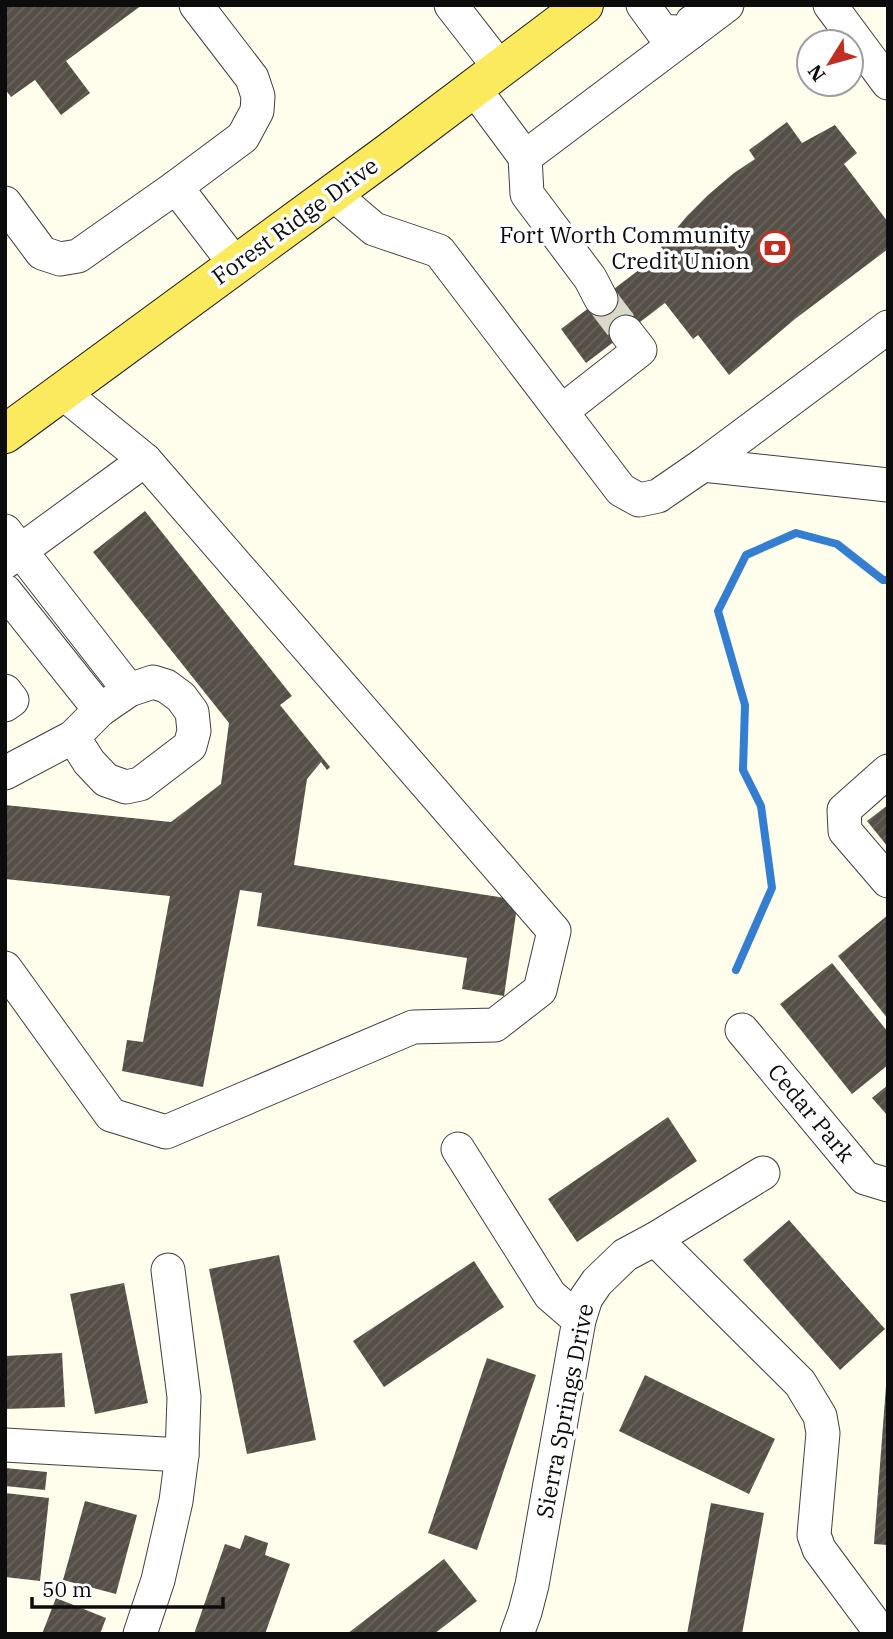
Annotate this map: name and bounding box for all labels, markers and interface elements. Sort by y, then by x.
north arrow [795,28,865,98]
text: N [802,60,831,86]
street label: Forest Ridge Drive [205,150,383,291]
place label: Fort Worth Community Credit Union [499,219,751,275]
bank icon: Fort Worth Community Credit Union [756,229,794,267]
street label: Cedar Park [762,1057,862,1168]
street label: Sierra Springs Drive [528,1301,600,1521]
scale bar [32,1566,222,1610]
text: 50 m [42,1575,92,1603]

